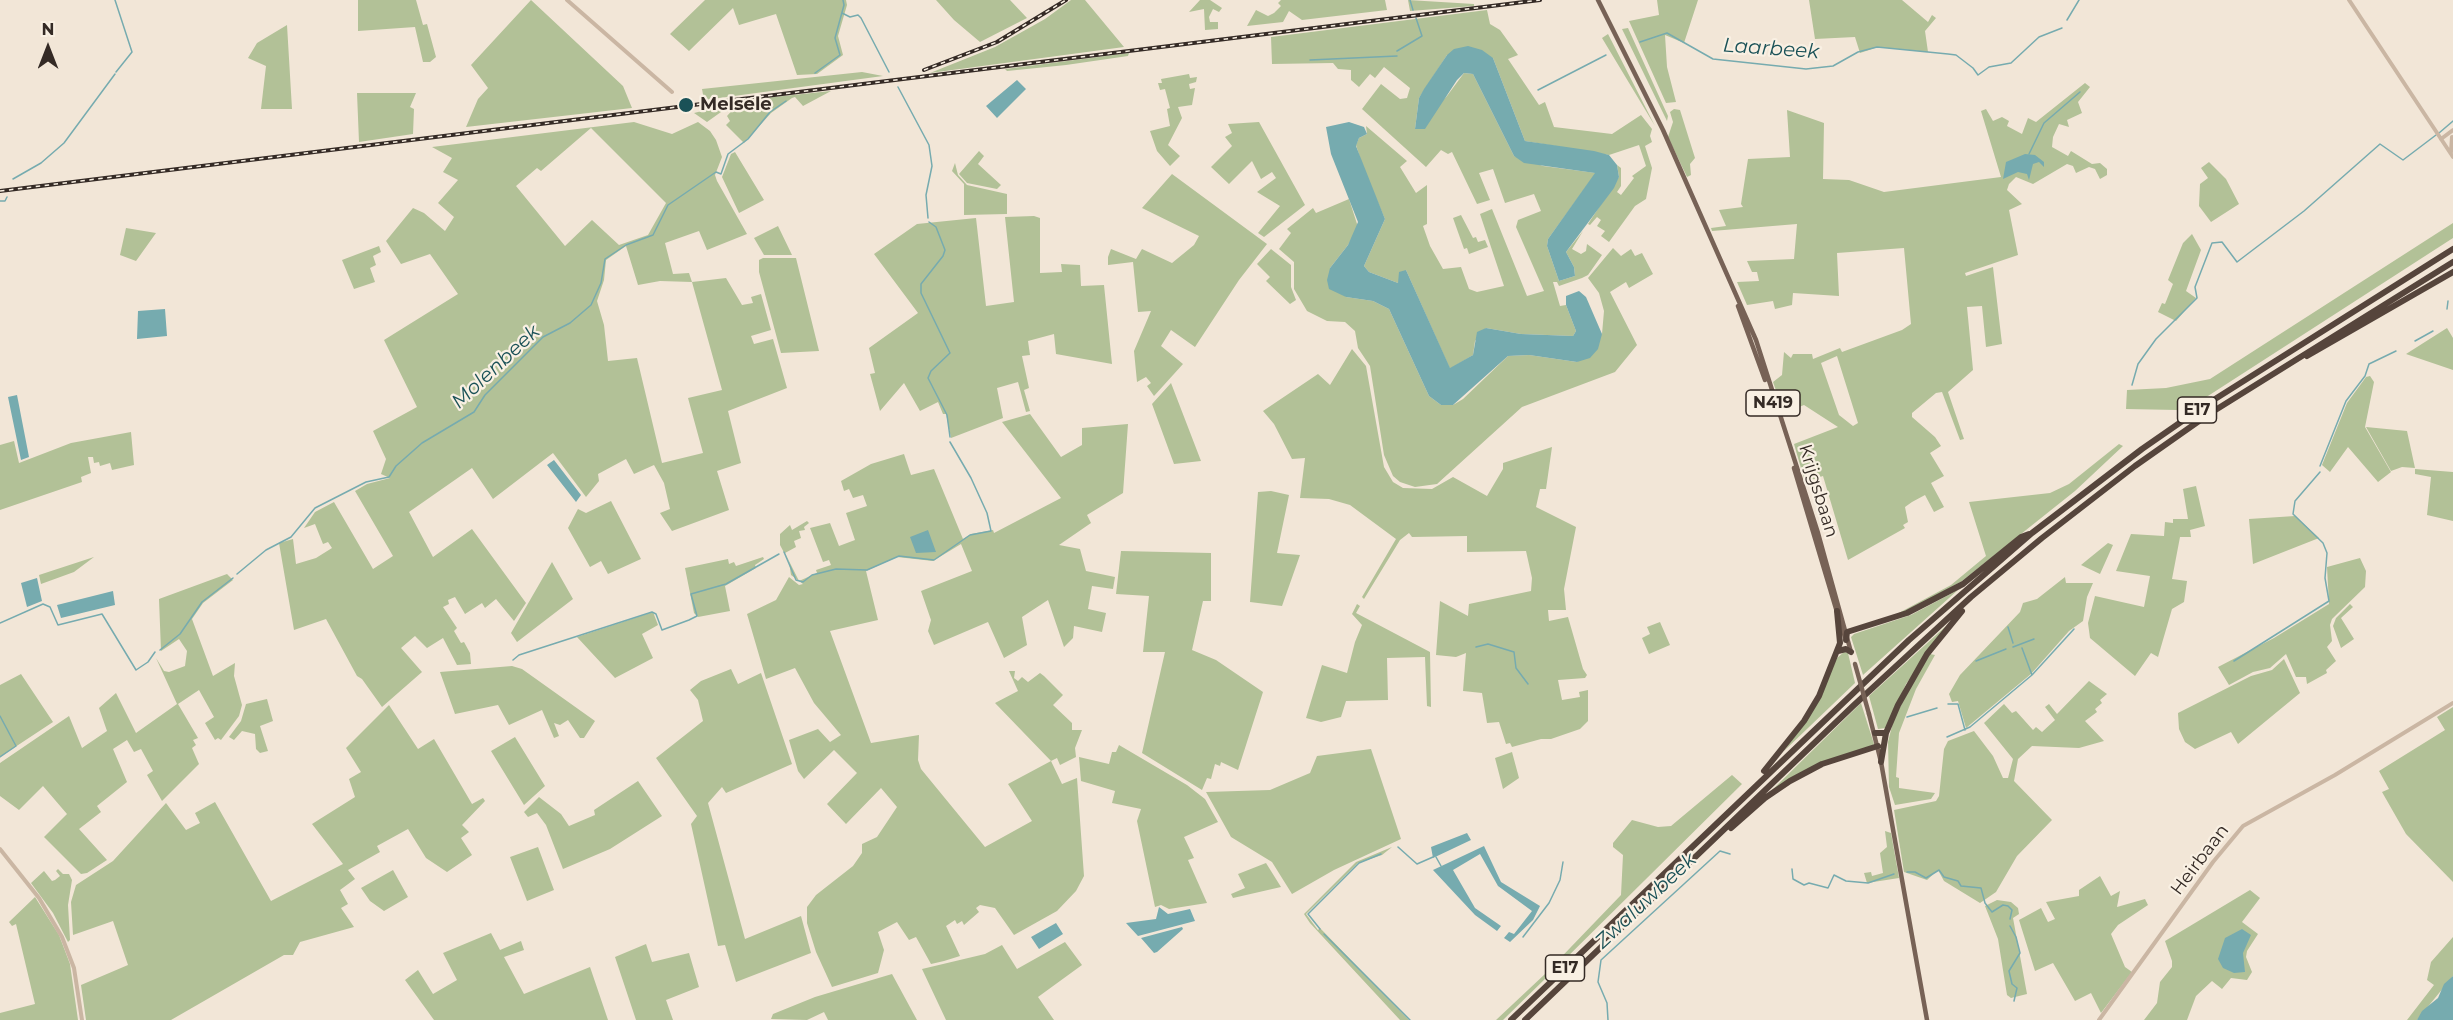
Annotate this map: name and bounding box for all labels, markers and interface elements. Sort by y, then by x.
north arrow [18,18,78,78]
text: N [42,20,54,39]
water label: Laarbeek [1722,34,1820,64]
place label: Melsele [700,94,772,116]
marker: Melsele [677,96,695,114]
water label: Molenbeek [447,320,545,414]
road number: N419 [1746,390,1800,416]
road number: E17 [2178,397,2216,423]
street label: Krijgsbaan [1794,442,1842,540]
street label: Heirbaan [2166,820,2234,900]
water label: Zwaluwbeek [1590,848,1702,954]
road number: E17 [1546,955,1584,981]

